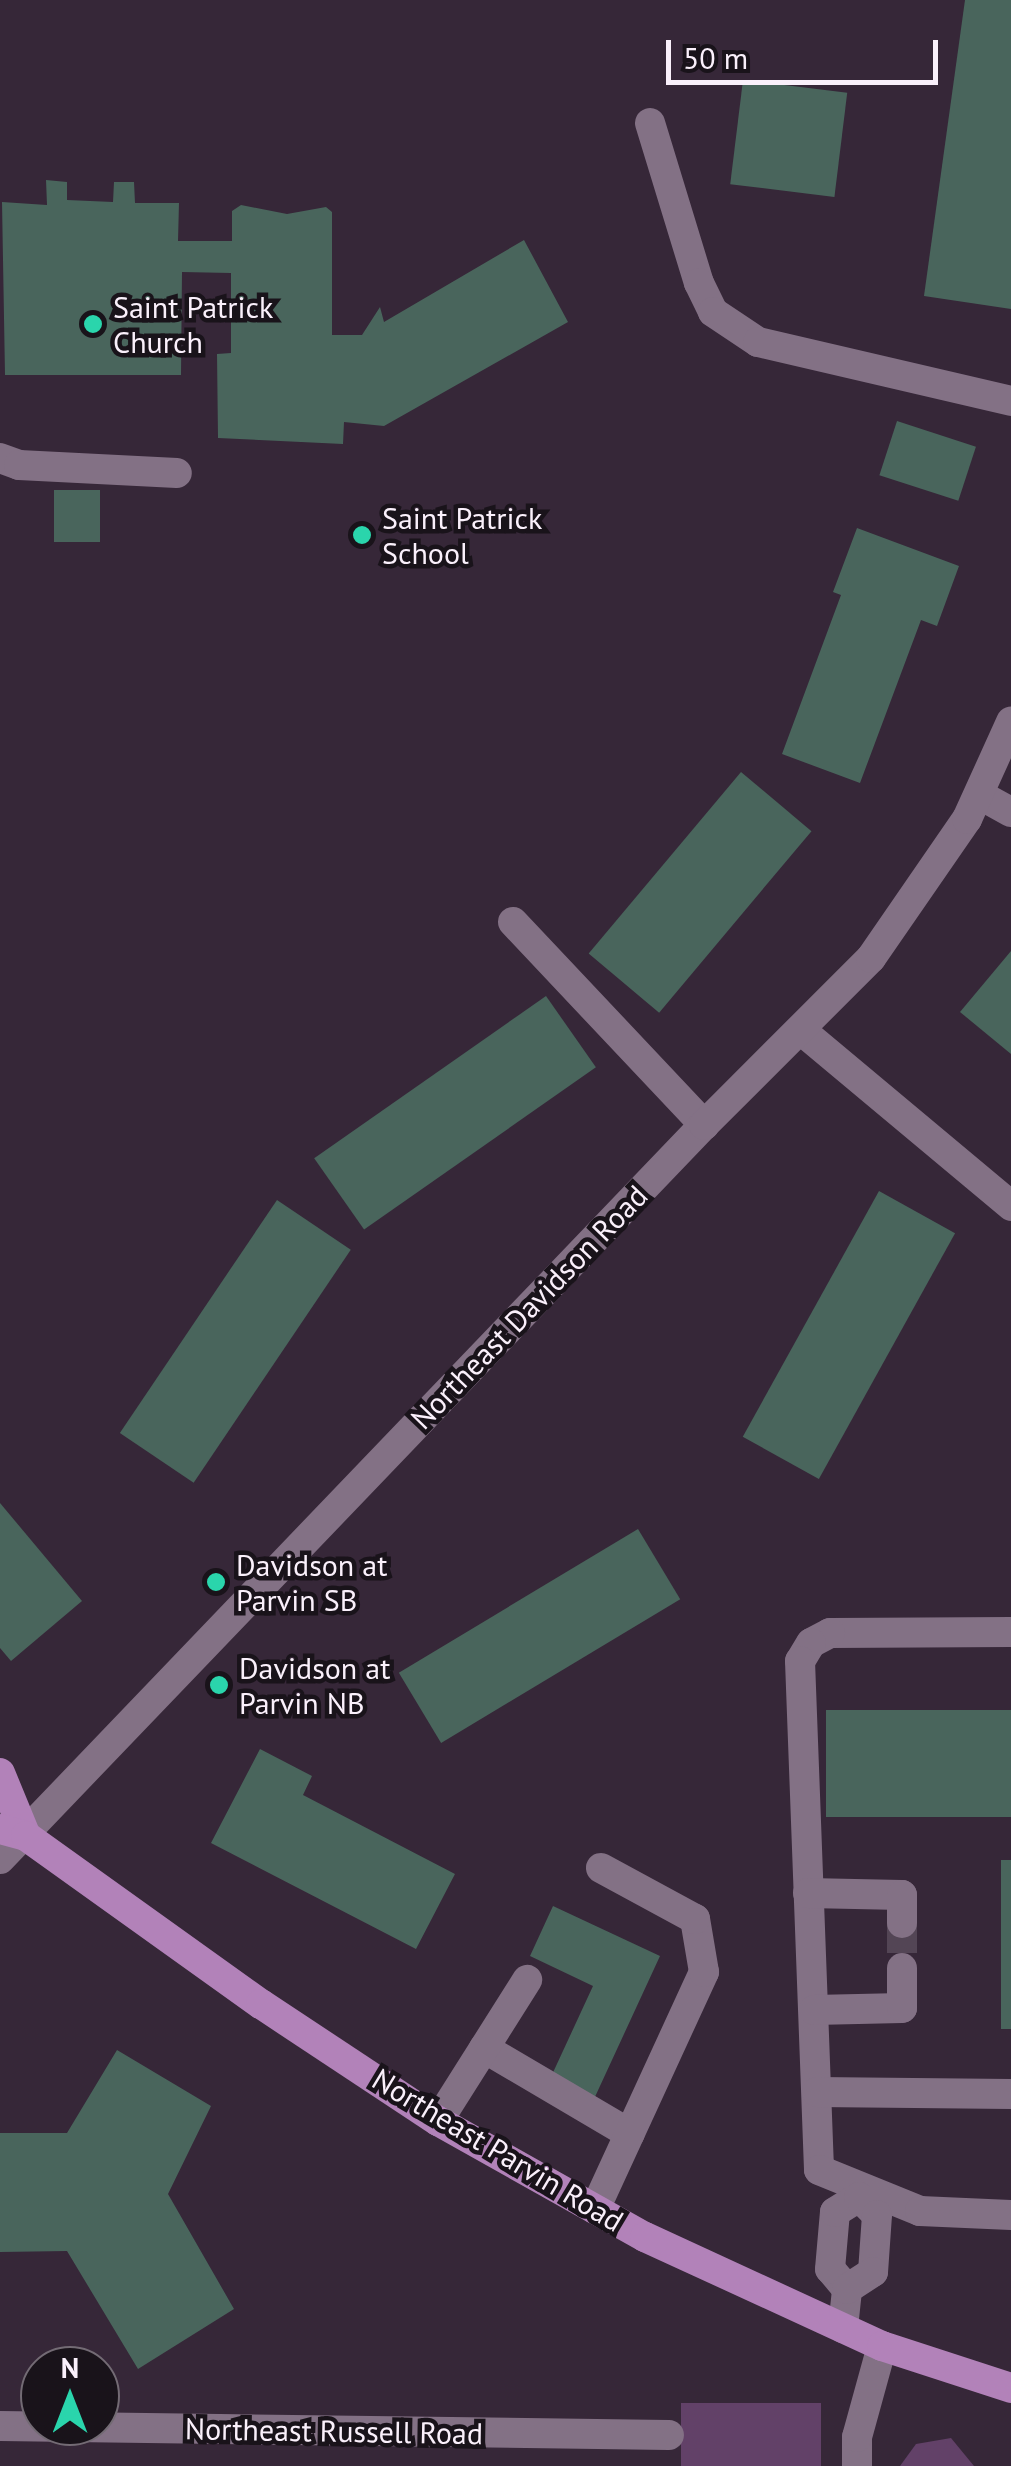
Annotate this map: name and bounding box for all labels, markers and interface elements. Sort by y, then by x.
scale bar [671,20,944,82]
text: 50 m [683,38,748,77]
place label: Saint Patrick Church [113,289,273,360]
marker: Saint Patrick Church [82,313,104,335]
place label: Saint Patrick School [382,500,542,570]
marker: Saint Patrick School [351,524,373,546]
street label: Northeast Davidson Road [403,1178,655,1436]
place label: Davidson at Parvin SB [236,1547,387,1618]
marker: Davidson at Parvin SB [205,1571,227,1593]
place label: Davidson at Parvin NB [239,1650,390,1720]
marker: Davidson at Parvin NB [208,1674,230,1696]
street label: Northeast Parvin Road [366,2061,630,2239]
north arrow [20,2346,120,2446]
text: N [61,2349,79,2386]
street label: Northeast Russell Road [185,2410,483,2452]

